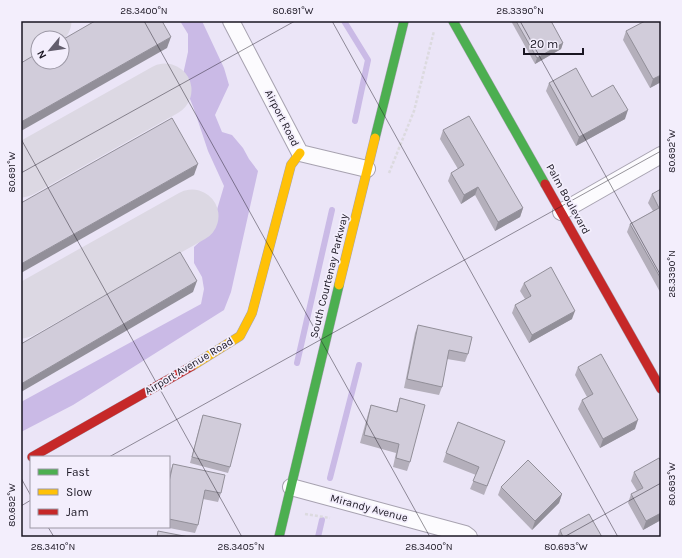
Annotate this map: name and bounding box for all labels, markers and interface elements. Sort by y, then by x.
text: 28.3400°N [120,5,168,17]
text: 80.691°W [272,5,314,17]
text: 28.3390°N [496,5,544,17]
north arrow [30,30,70,70]
scale bar [524,30,583,56]
text: 20 m [530,37,558,51]
text: N [34,48,49,61]
street label: Airport Road [262,87,302,149]
text: 80.692°W [666,129,678,173]
text: 80.691°W [6,151,18,193]
street label: Palm Boulevard [543,162,593,236]
street label: South Courtenay Parkway [307,212,351,340]
text: 28.3390°N [666,250,678,298]
street label: Airport Avenue Road [142,334,236,398]
legend [30,456,170,528]
text: 80.693°W [666,462,678,506]
text: Fast [66,465,90,479]
text: 80.692°W [6,483,18,527]
text: Slow [66,485,92,499]
street label: Mirandy Avenue [329,491,410,525]
text: Jam [66,505,89,519]
text: 28.3410°N [31,541,75,553]
text: 28.3405°N [217,541,265,553]
text: 28.3400°N [405,541,453,553]
text: 80.693°W [544,541,588,553]

